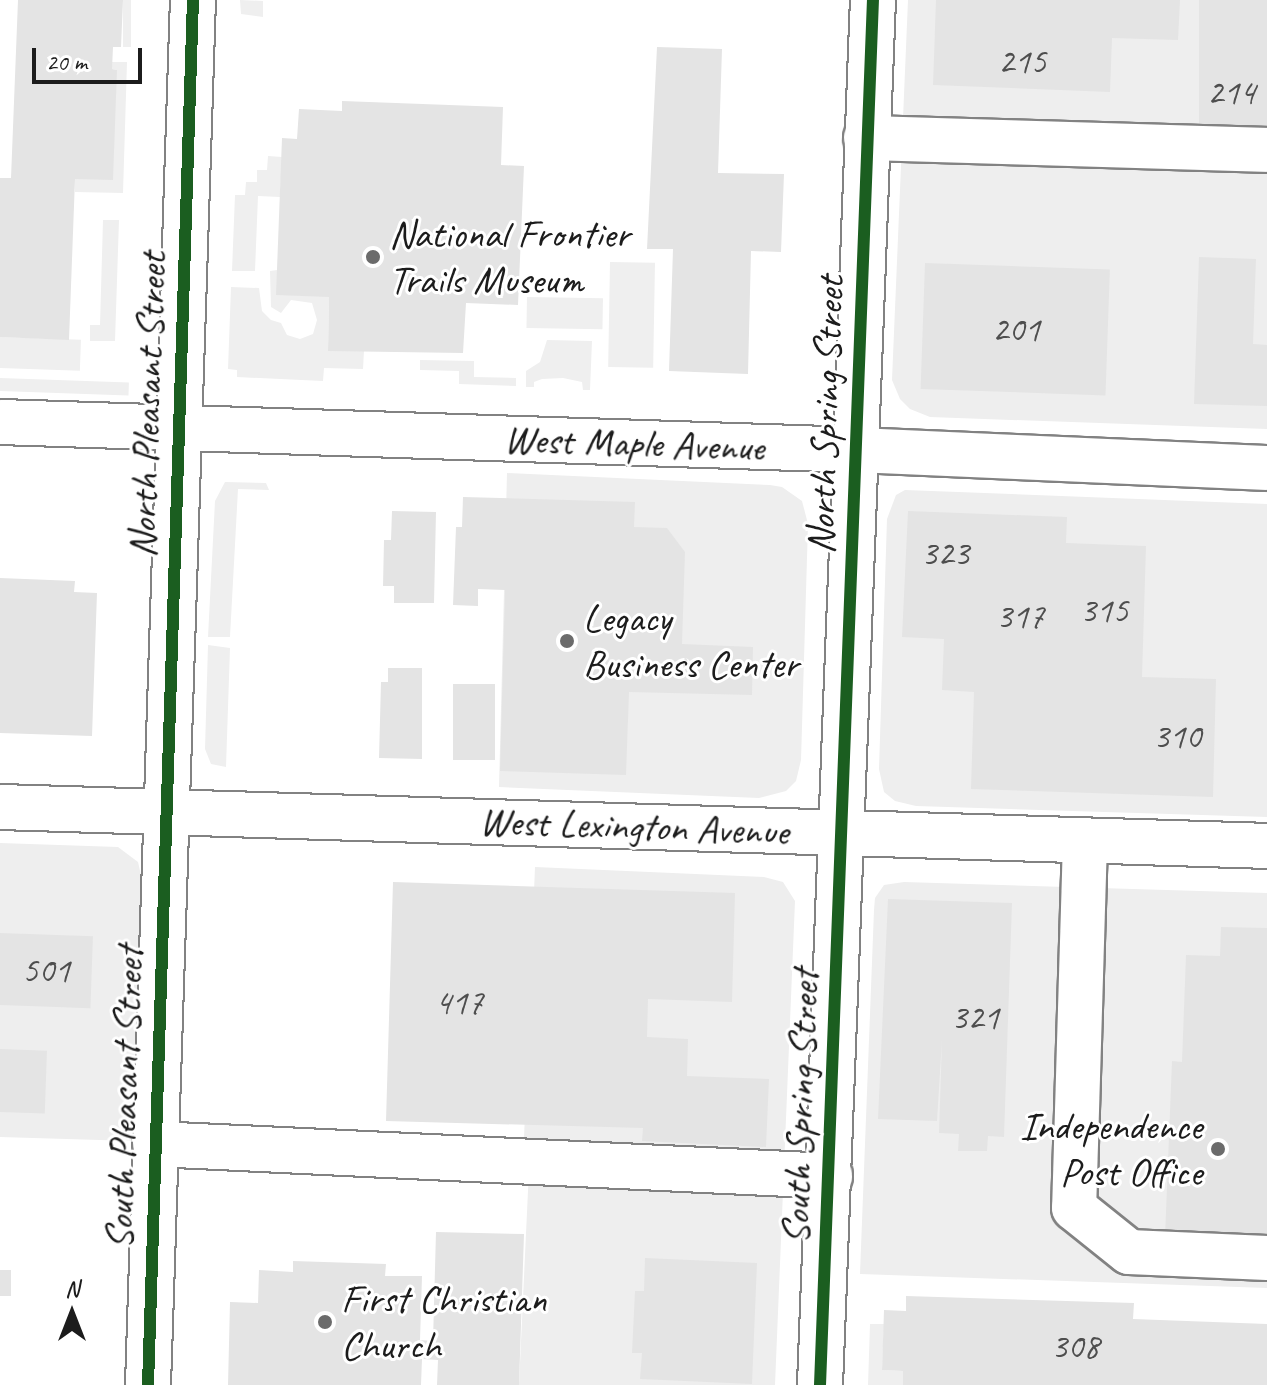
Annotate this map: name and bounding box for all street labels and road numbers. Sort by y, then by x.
street label: North Pleasant Street [118,251,176,559]
street label: North Spring Street [796,275,854,555]
street label: West Maple Avenue [502,414,766,472]
street label: West Lexington Avenue [479,797,789,855]
street label: South Pleasant Street [95,946,153,1250]
street label: South Spring Street [771,969,829,1245]

